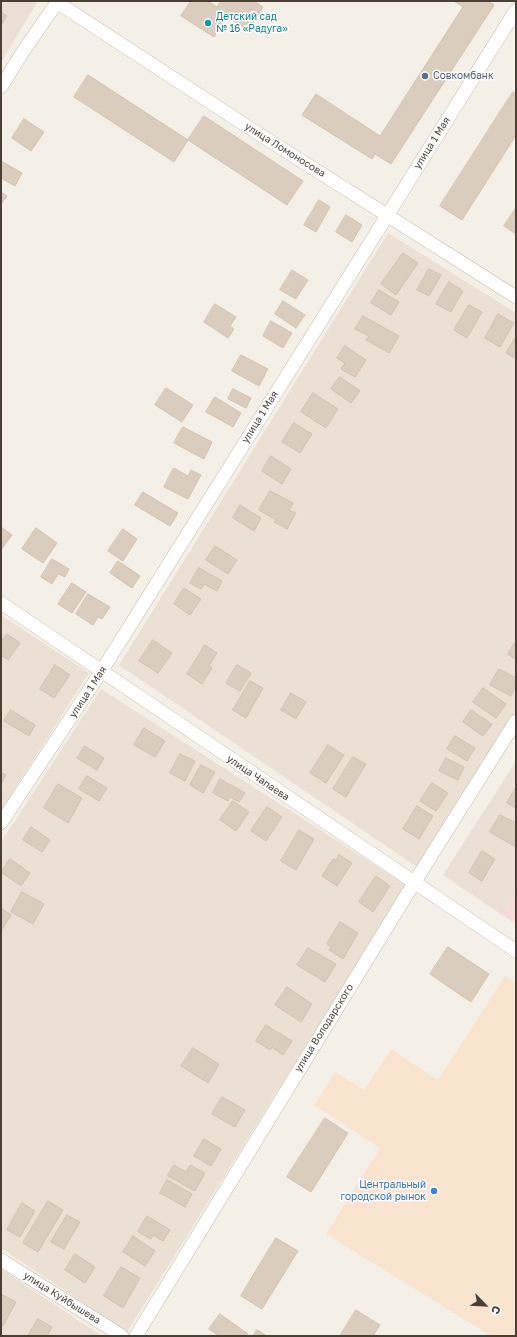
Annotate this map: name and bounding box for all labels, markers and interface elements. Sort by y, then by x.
place label: Детский сад № 16 «Радуга» [216,11,288,34]
marker: Детский сад № 16 «Радуга» [203,18,213,28]
place label: Совкомбанк [433,70,494,82]
marker: Совкомбанк [420,71,430,81]
street label: улица 1 Мая [411,115,453,171]
street label: улица Ломоносова [242,120,328,180]
street label: улица 1 Мая [239,389,281,445]
street label: улица 1 Мая [67,664,109,720]
street label: улица Чапаева [224,753,292,803]
street label: улица Володарского [292,982,356,1074]
place label: Центральный городской рынок [341,1179,426,1202]
marker: Центральный городской рынок [429,1186,439,1196]
street label: улица Куйбышева [21,1269,103,1327]
north arrow [465,1285,505,1325]
text: С [489,1304,504,1316]

